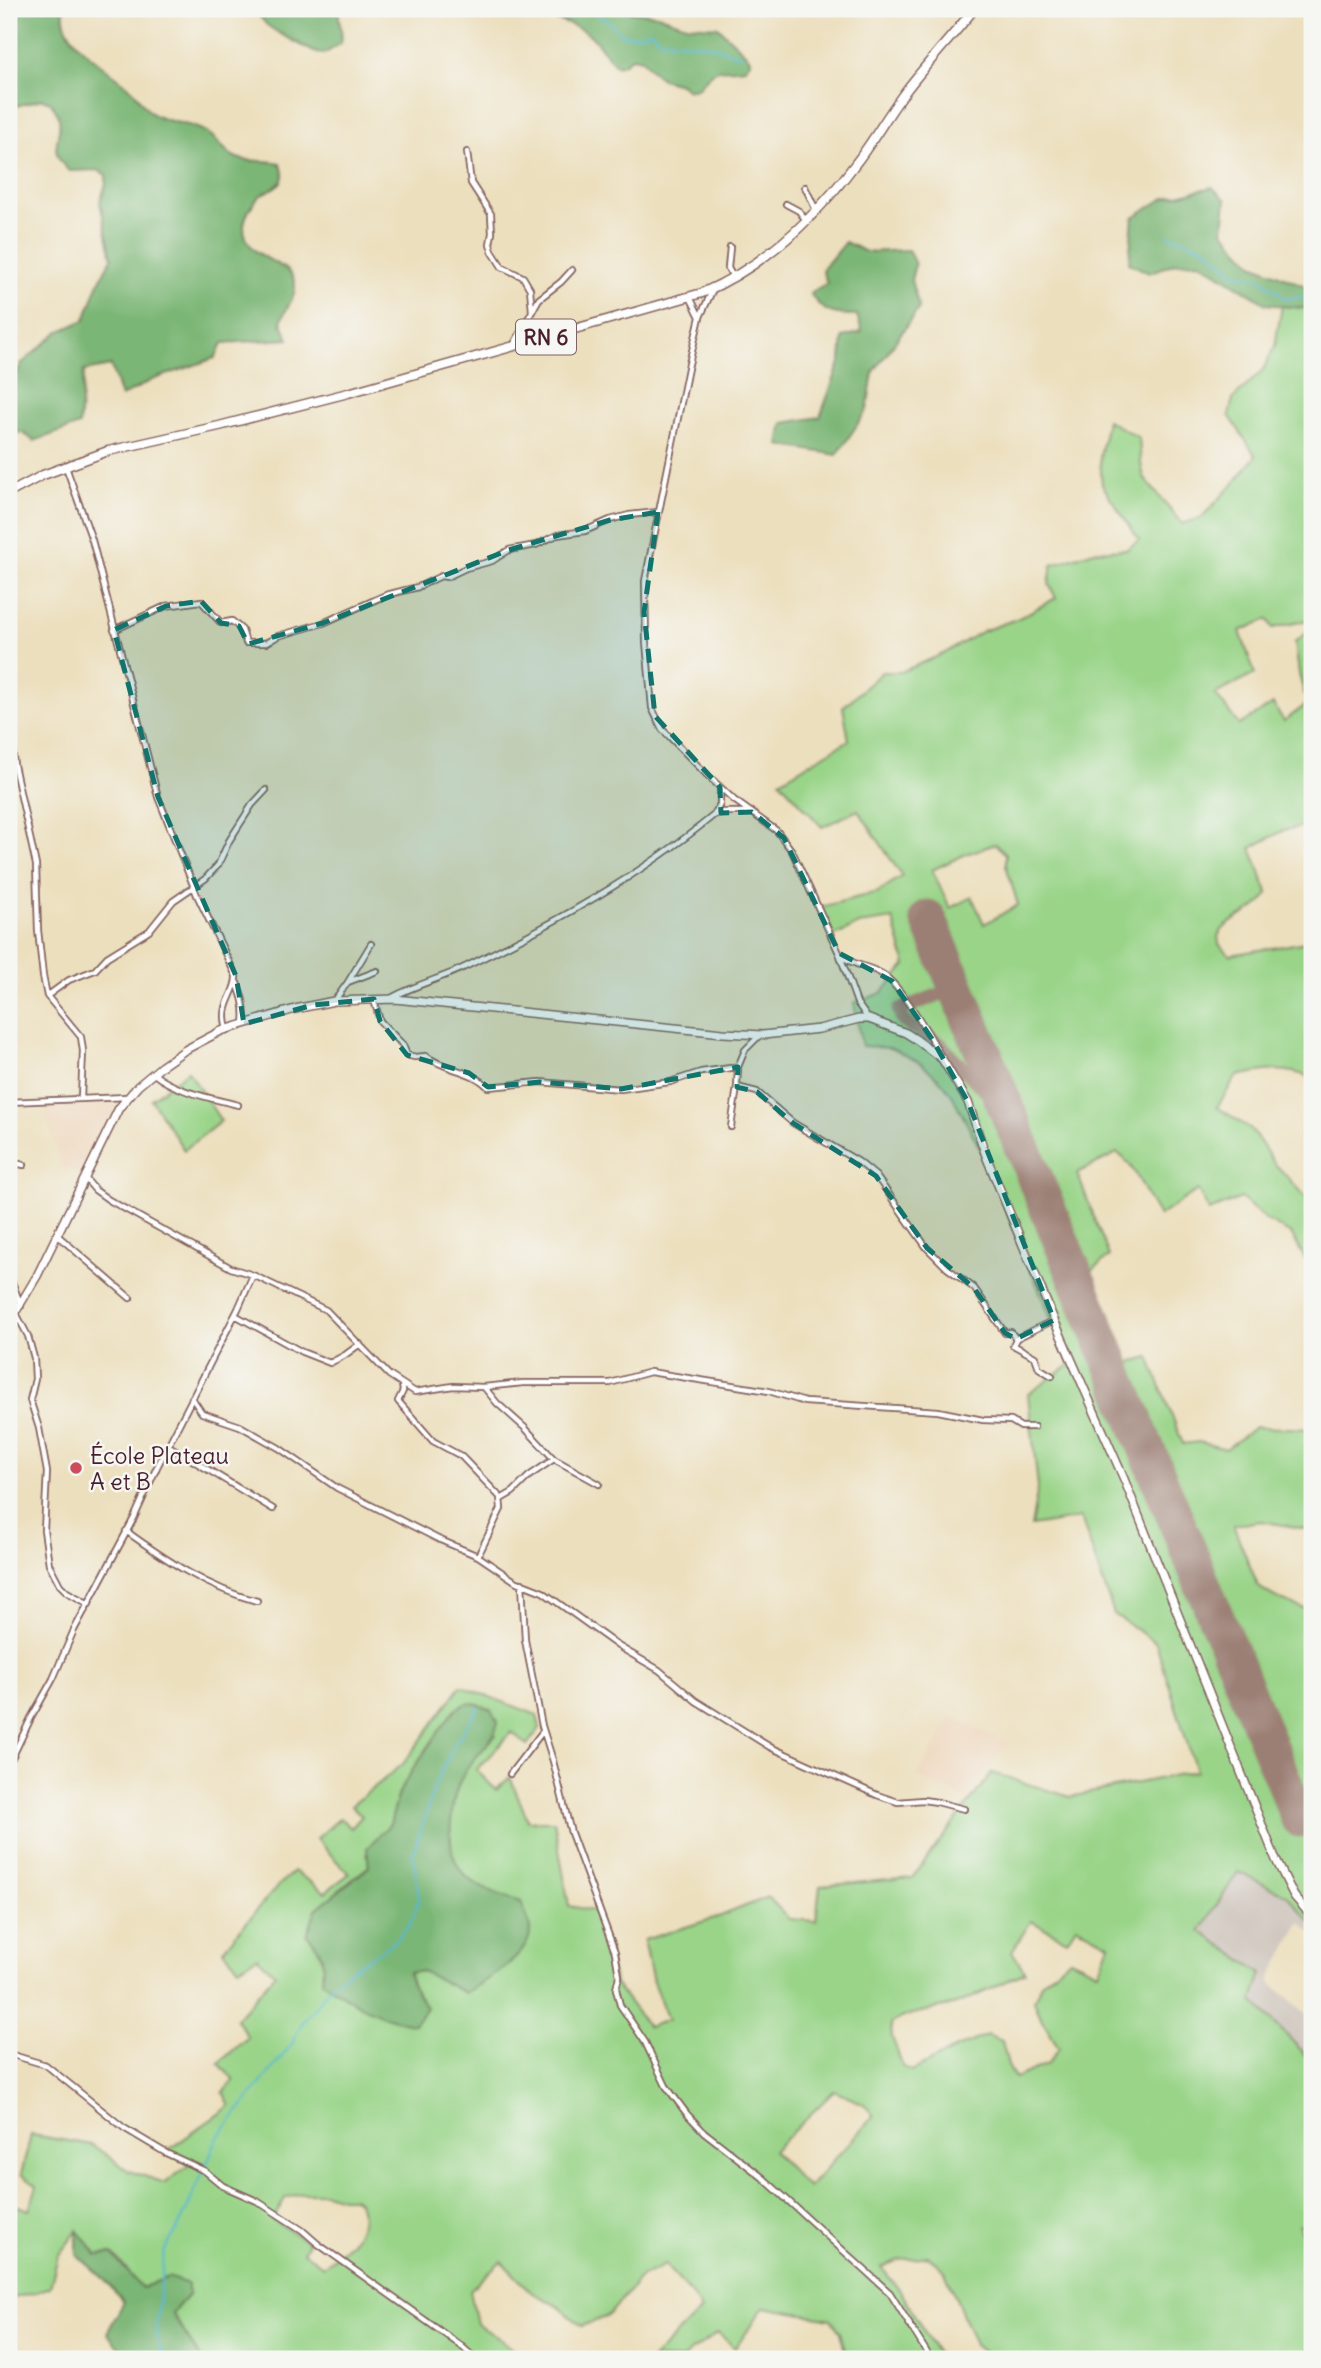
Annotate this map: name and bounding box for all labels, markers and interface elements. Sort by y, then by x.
road number: RN 6 [516,320,576,354]
place label: École Plateau A et B [90,1441,229,1496]
marker: École Plateau A et B [68,1460,84,1476]

